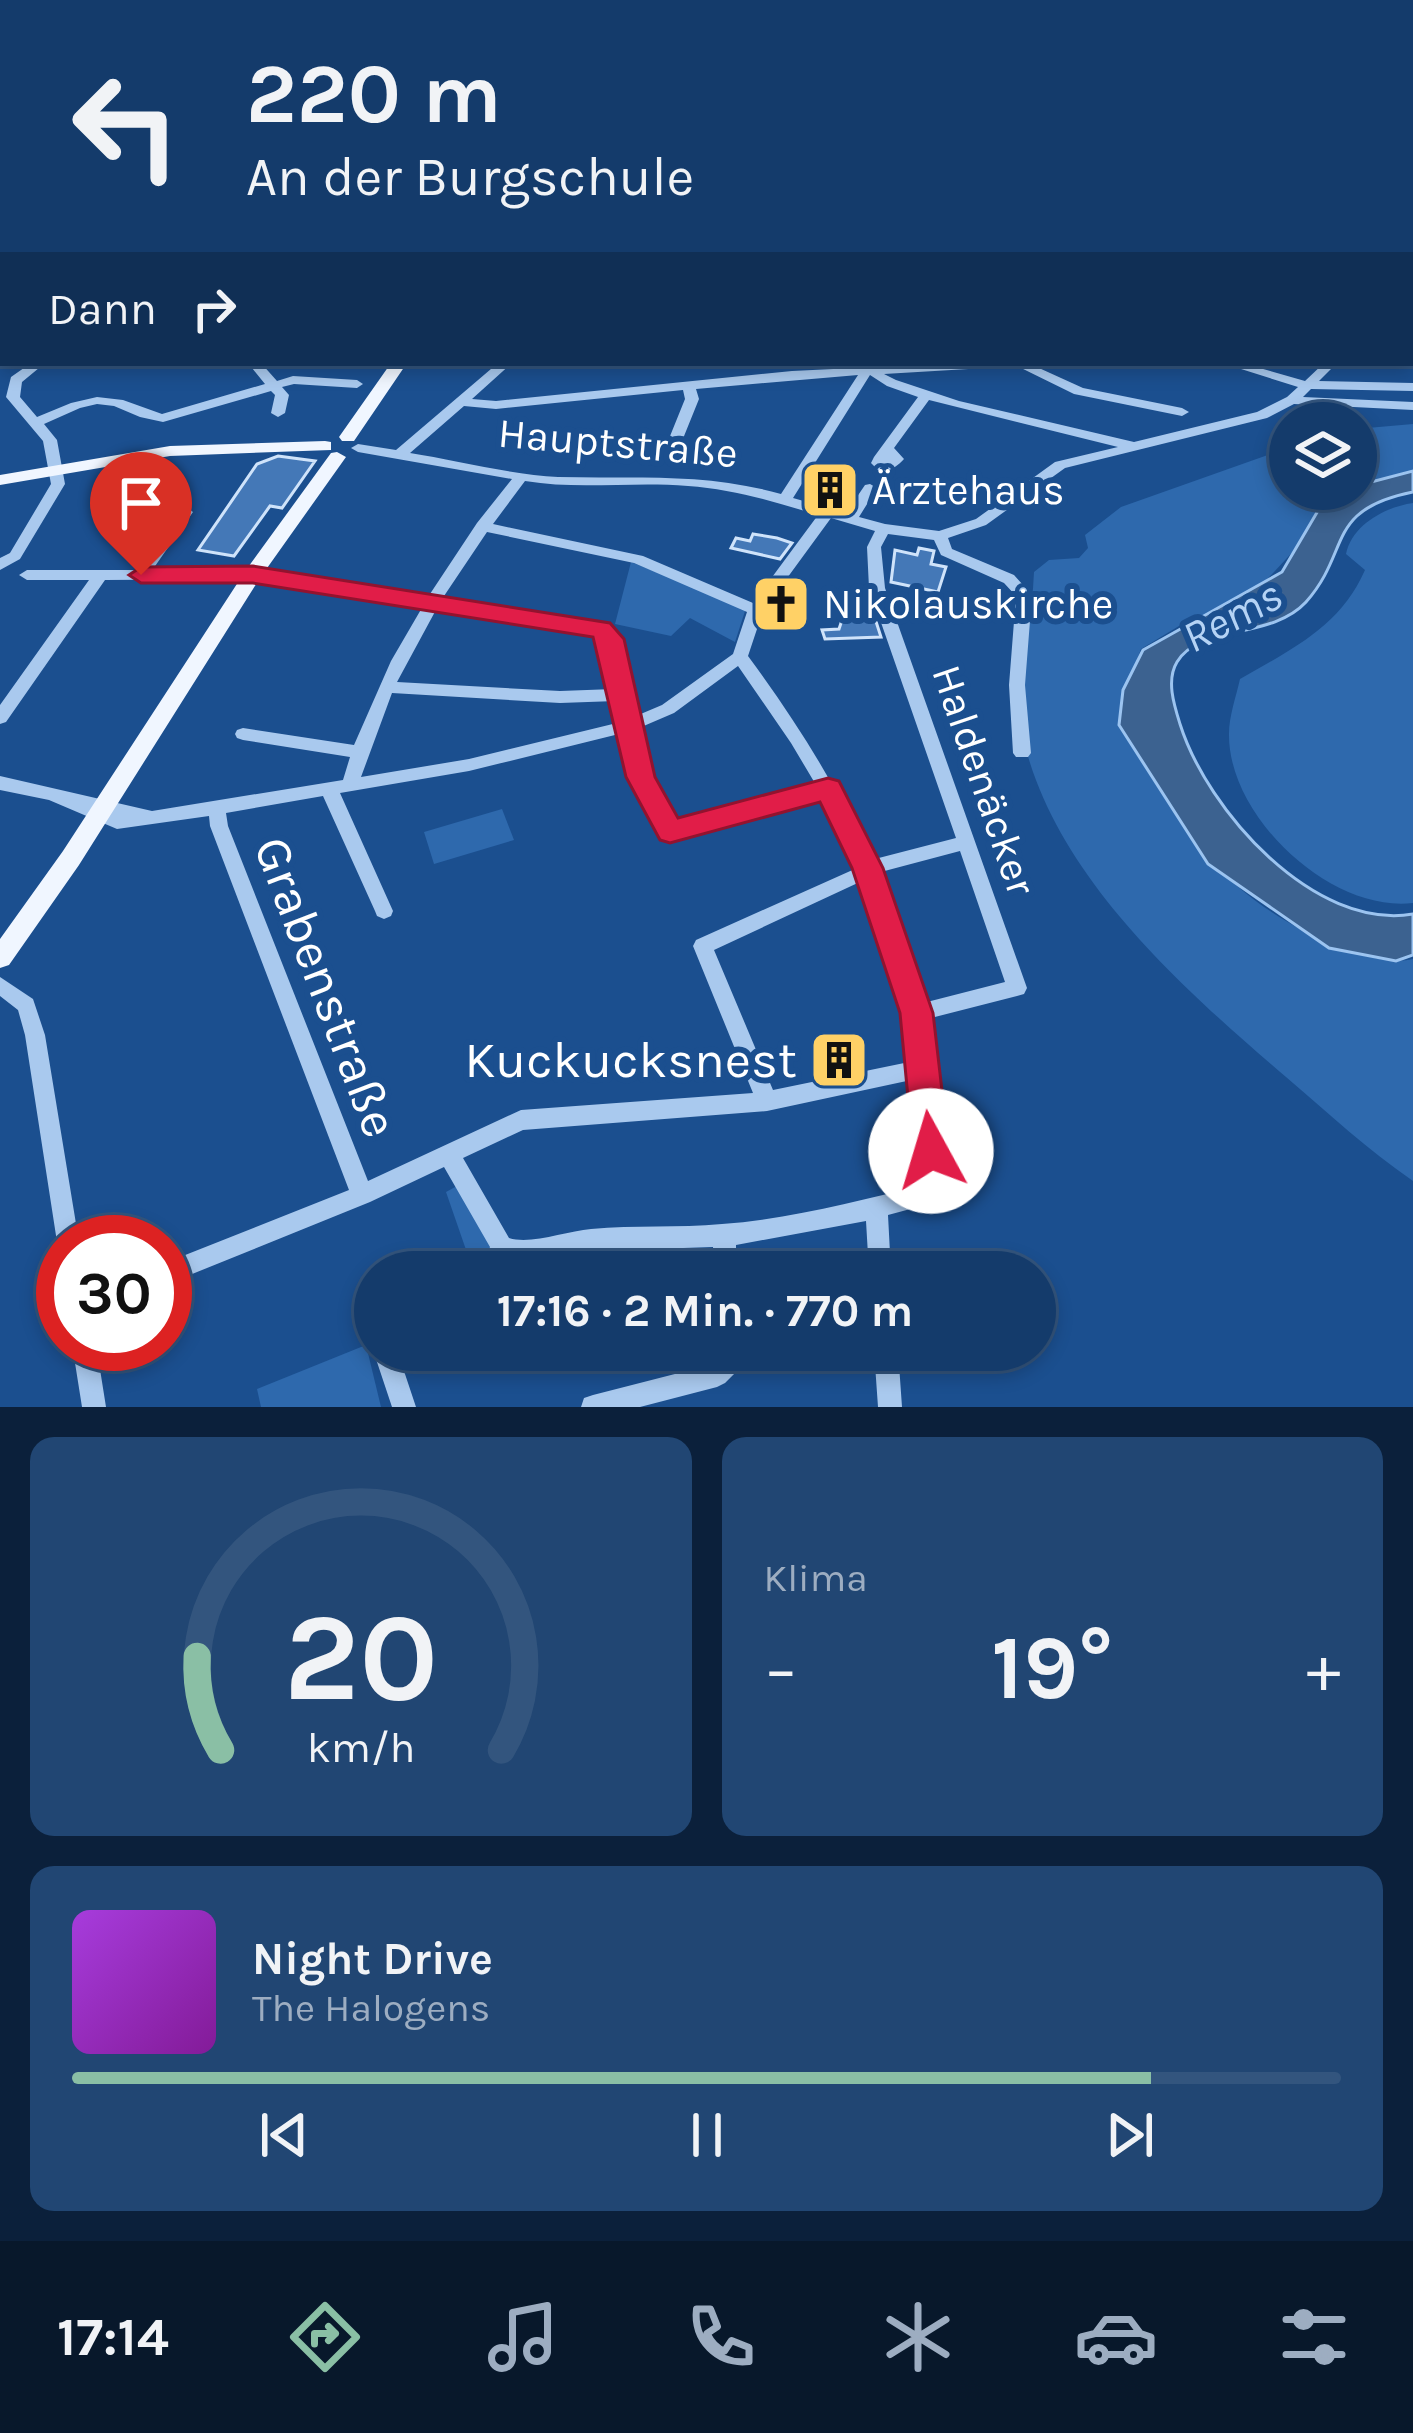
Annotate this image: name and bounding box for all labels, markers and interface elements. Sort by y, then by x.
text: 220 m [246,45,502,143]
icon: left [48,48,204,204]
text: An der Burgschule [246,145,694,209]
icon: right [181,276,247,342]
text: Dann [48,283,157,335]
map controls [1269,402,1377,510]
button: layers [1269,402,1377,510]
street label: Hauptstraße [496,408,740,478]
pin [90,452,192,575]
building icon: Ärztehaus [799,459,861,521]
place label: Ärztehaus [872,465,1065,515]
icon: arrive [108,470,174,536]
water label: Rems [1174,568,1290,664]
church icon: Nikolauskirche [750,573,812,635]
place label: Nikolauskirche [823,579,1113,629]
street label: Haldenäcker [921,658,1047,902]
street label: Grabenstraße [241,829,411,1145]
building icon: Kuckucksnest [808,1029,870,1091]
place label: Kuckucksnest [464,1030,797,1090]
position arrow [868,1088,994,1214]
speed limit sign: 30 [36,1215,192,1371]
text: 17:16 · 2 Min. · 770 m [497,1285,913,1337]
text: Klima [764,1555,868,1601]
text: 20 [284,1585,438,1730]
text: 19° [991,1615,1113,1721]
text: − [764,1630,798,1708]
text: + [1306,1630,1341,1708]
text: km/h [306,1722,415,1772]
text: Night Drive [252,1933,493,1985]
text: The Halogens [252,1985,490,2031]
icon: previous [251,2102,317,2168]
icon: pause [674,2102,740,2168]
icon: next [1097,2102,1163,2168]
icon: directions [283,2295,367,2379]
icon: music [481,2295,565,2379]
icon: phone [679,2295,763,2379]
icon: climate [876,2295,960,2379]
icon: car [1074,2295,1158,2379]
icon: filters [1272,2295,1356,2379]
text: 17:14 [57,2305,169,2369]

